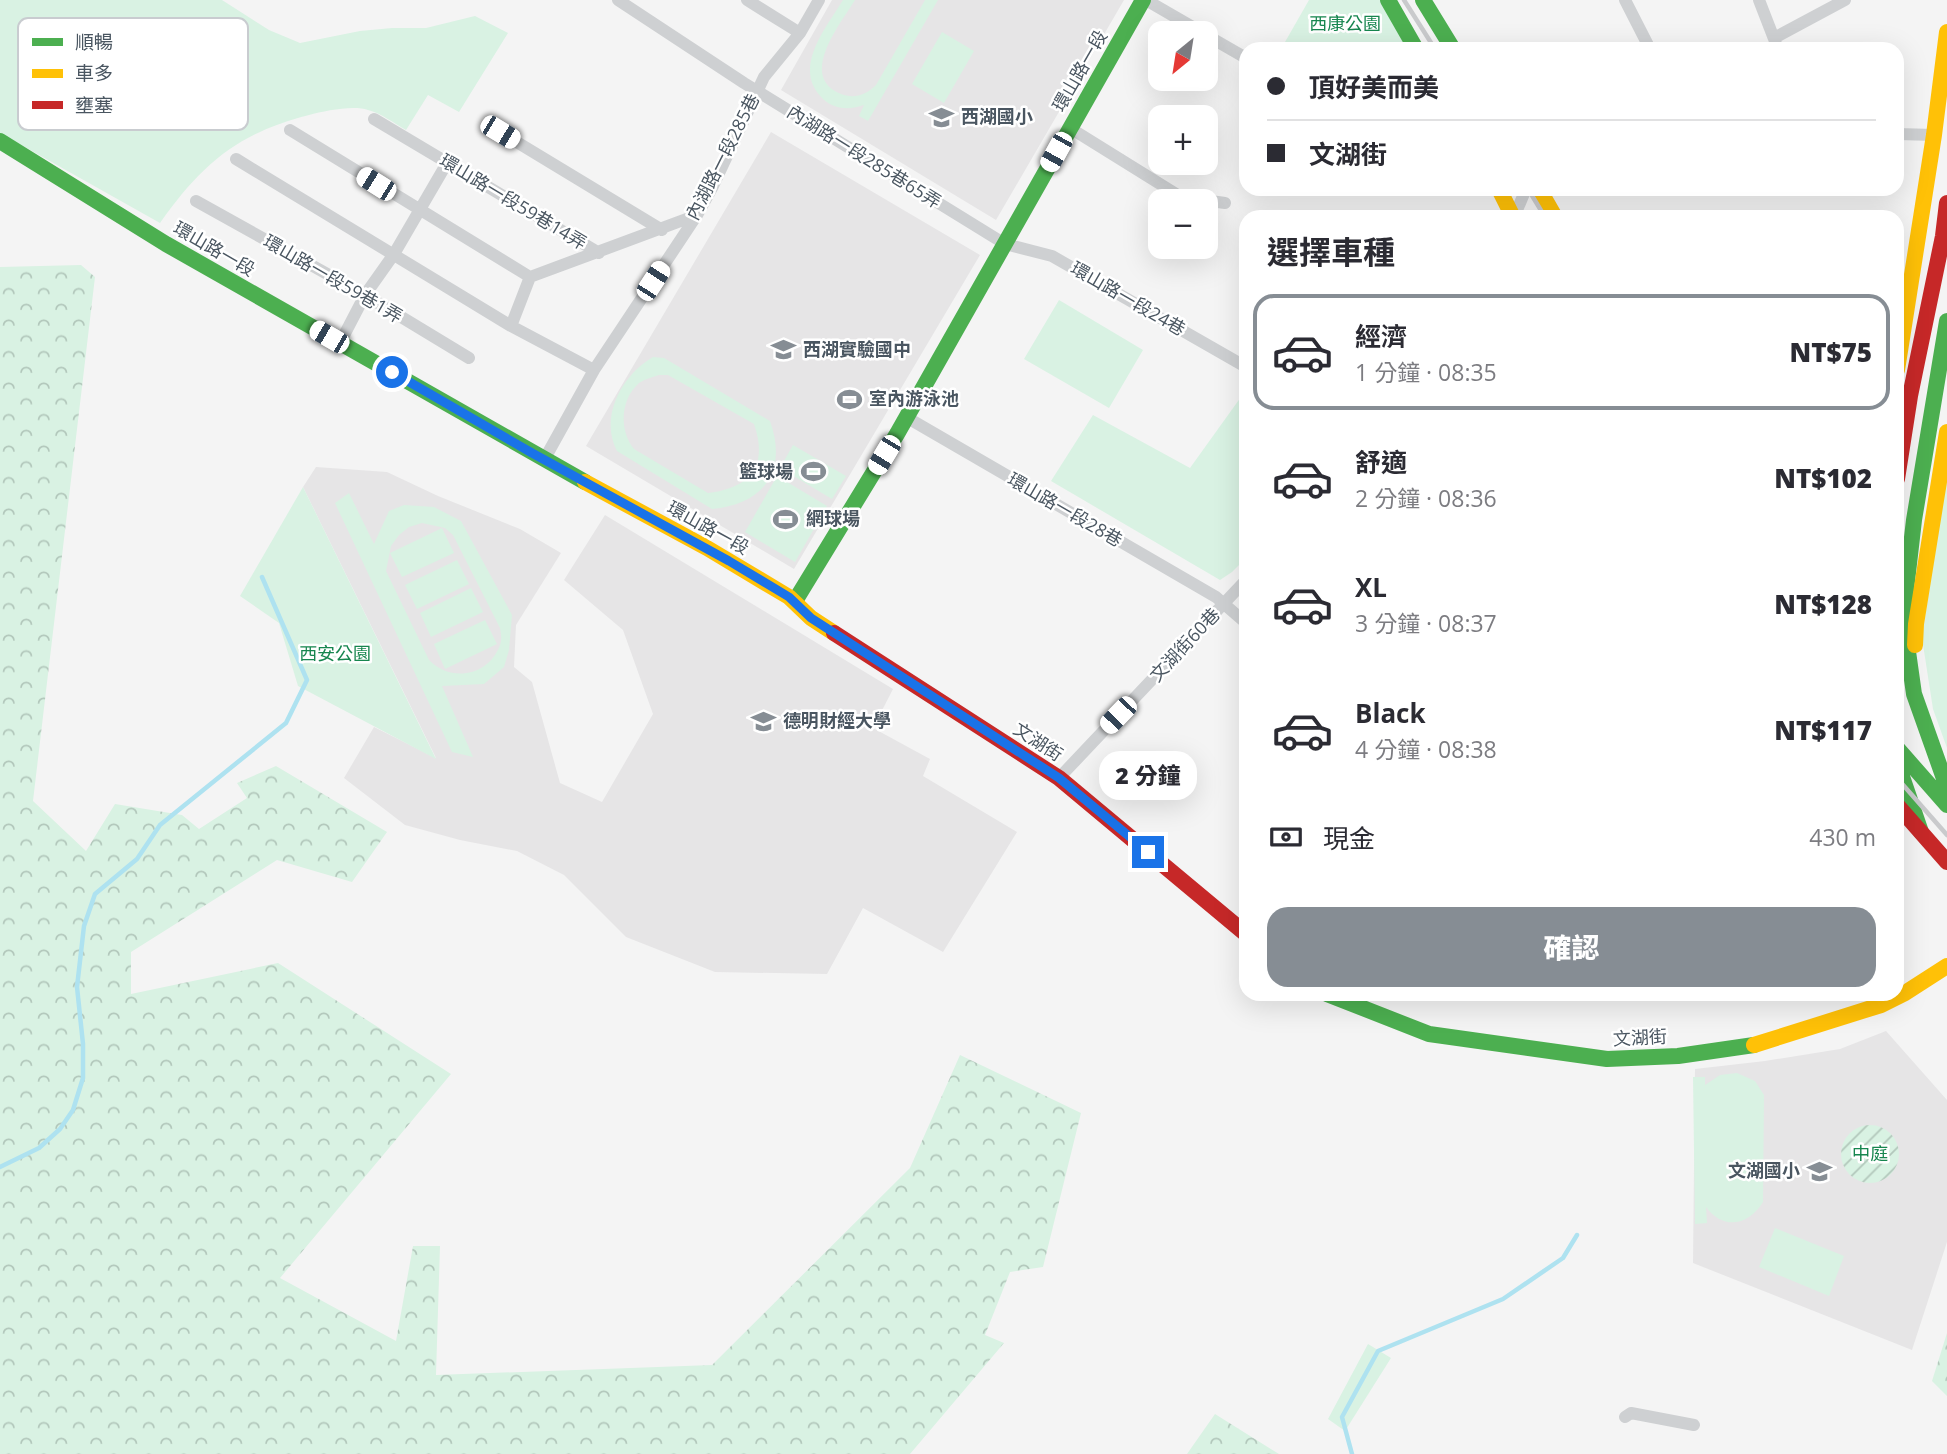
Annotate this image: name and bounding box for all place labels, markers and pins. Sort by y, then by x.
school or university icon: 西湖國小 [927,103,955,131]
place label: 西湖國小 [961,104,1033,128]
school or university icon: 西湖實驗國中 [769,336,797,364]
place label: 西湖實驗國中 [803,337,911,361]
sports icon: 室內游泳池 [835,385,863,413]
place label: 室內游泳池 [869,386,959,410]
sports icon: 籃球場 [799,458,827,486]
place label: 籃球場 [739,459,793,483]
sports icon: 網球場 [772,505,800,533]
place label: 網球場 [806,506,860,530]
school or university icon: 德明財經大學 [749,707,777,735]
place label: 德明財經大學 [783,708,891,732]
school or university icon: 文湖國小 [1806,1157,1834,1185]
place label: 文湖國小 [1728,1158,1800,1182]

